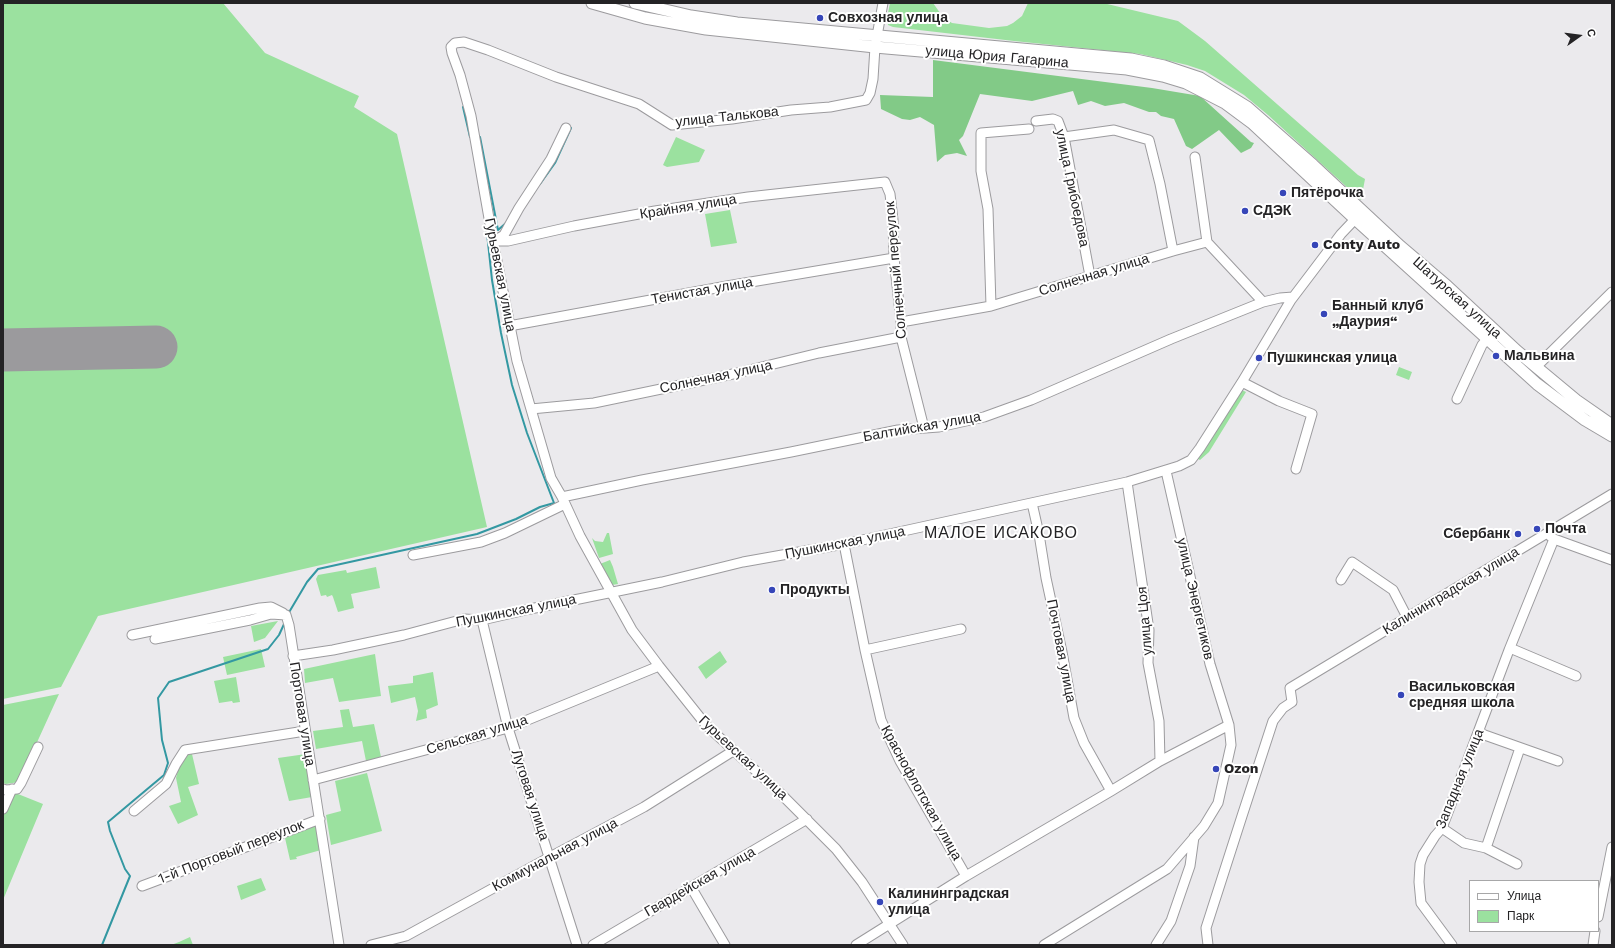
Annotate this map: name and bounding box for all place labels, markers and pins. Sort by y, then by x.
place label: Совхозная улица [828,10,948,26]
marker: Совхозная улица [815,13,825,23]
place label: Пятёрочка [1291,185,1364,201]
marker: Пятёрочка [1278,188,1288,198]
place label: СДЭК [1253,203,1291,219]
marker: СДЭК [1240,206,1250,216]
place label: Conty Auto [1323,237,1400,253]
marker: Conty Auto [1310,240,1320,250]
place label: Банный клуб „Даурия“ [1332,298,1424,330]
marker: Банный клуб „Даурия“ [1319,309,1329,319]
place label: Мальвина [1504,348,1575,364]
place label: Пушкинская улица [1267,350,1397,366]
marker: Мальвина [1491,351,1501,361]
marker: Пушкинская улица [1254,353,1264,363]
place label: Почта [1545,521,1586,537]
marker: Почта [1532,524,1542,534]
place label: Сбербанк [1443,526,1510,542]
marker: Сбербанк [1513,529,1523,539]
place label: Продукты [780,582,850,598]
marker: Продукты [767,585,777,595]
place label: Васильковская средняя школа [1409,679,1515,712]
marker: Васильковская средняя школа [1396,690,1406,700]
place label: Ozon [1224,761,1259,777]
marker: Ozon [1211,764,1221,774]
place label: Калининградская улица [888,886,1009,918]
marker: Калининградская улица [875,897,885,907]

